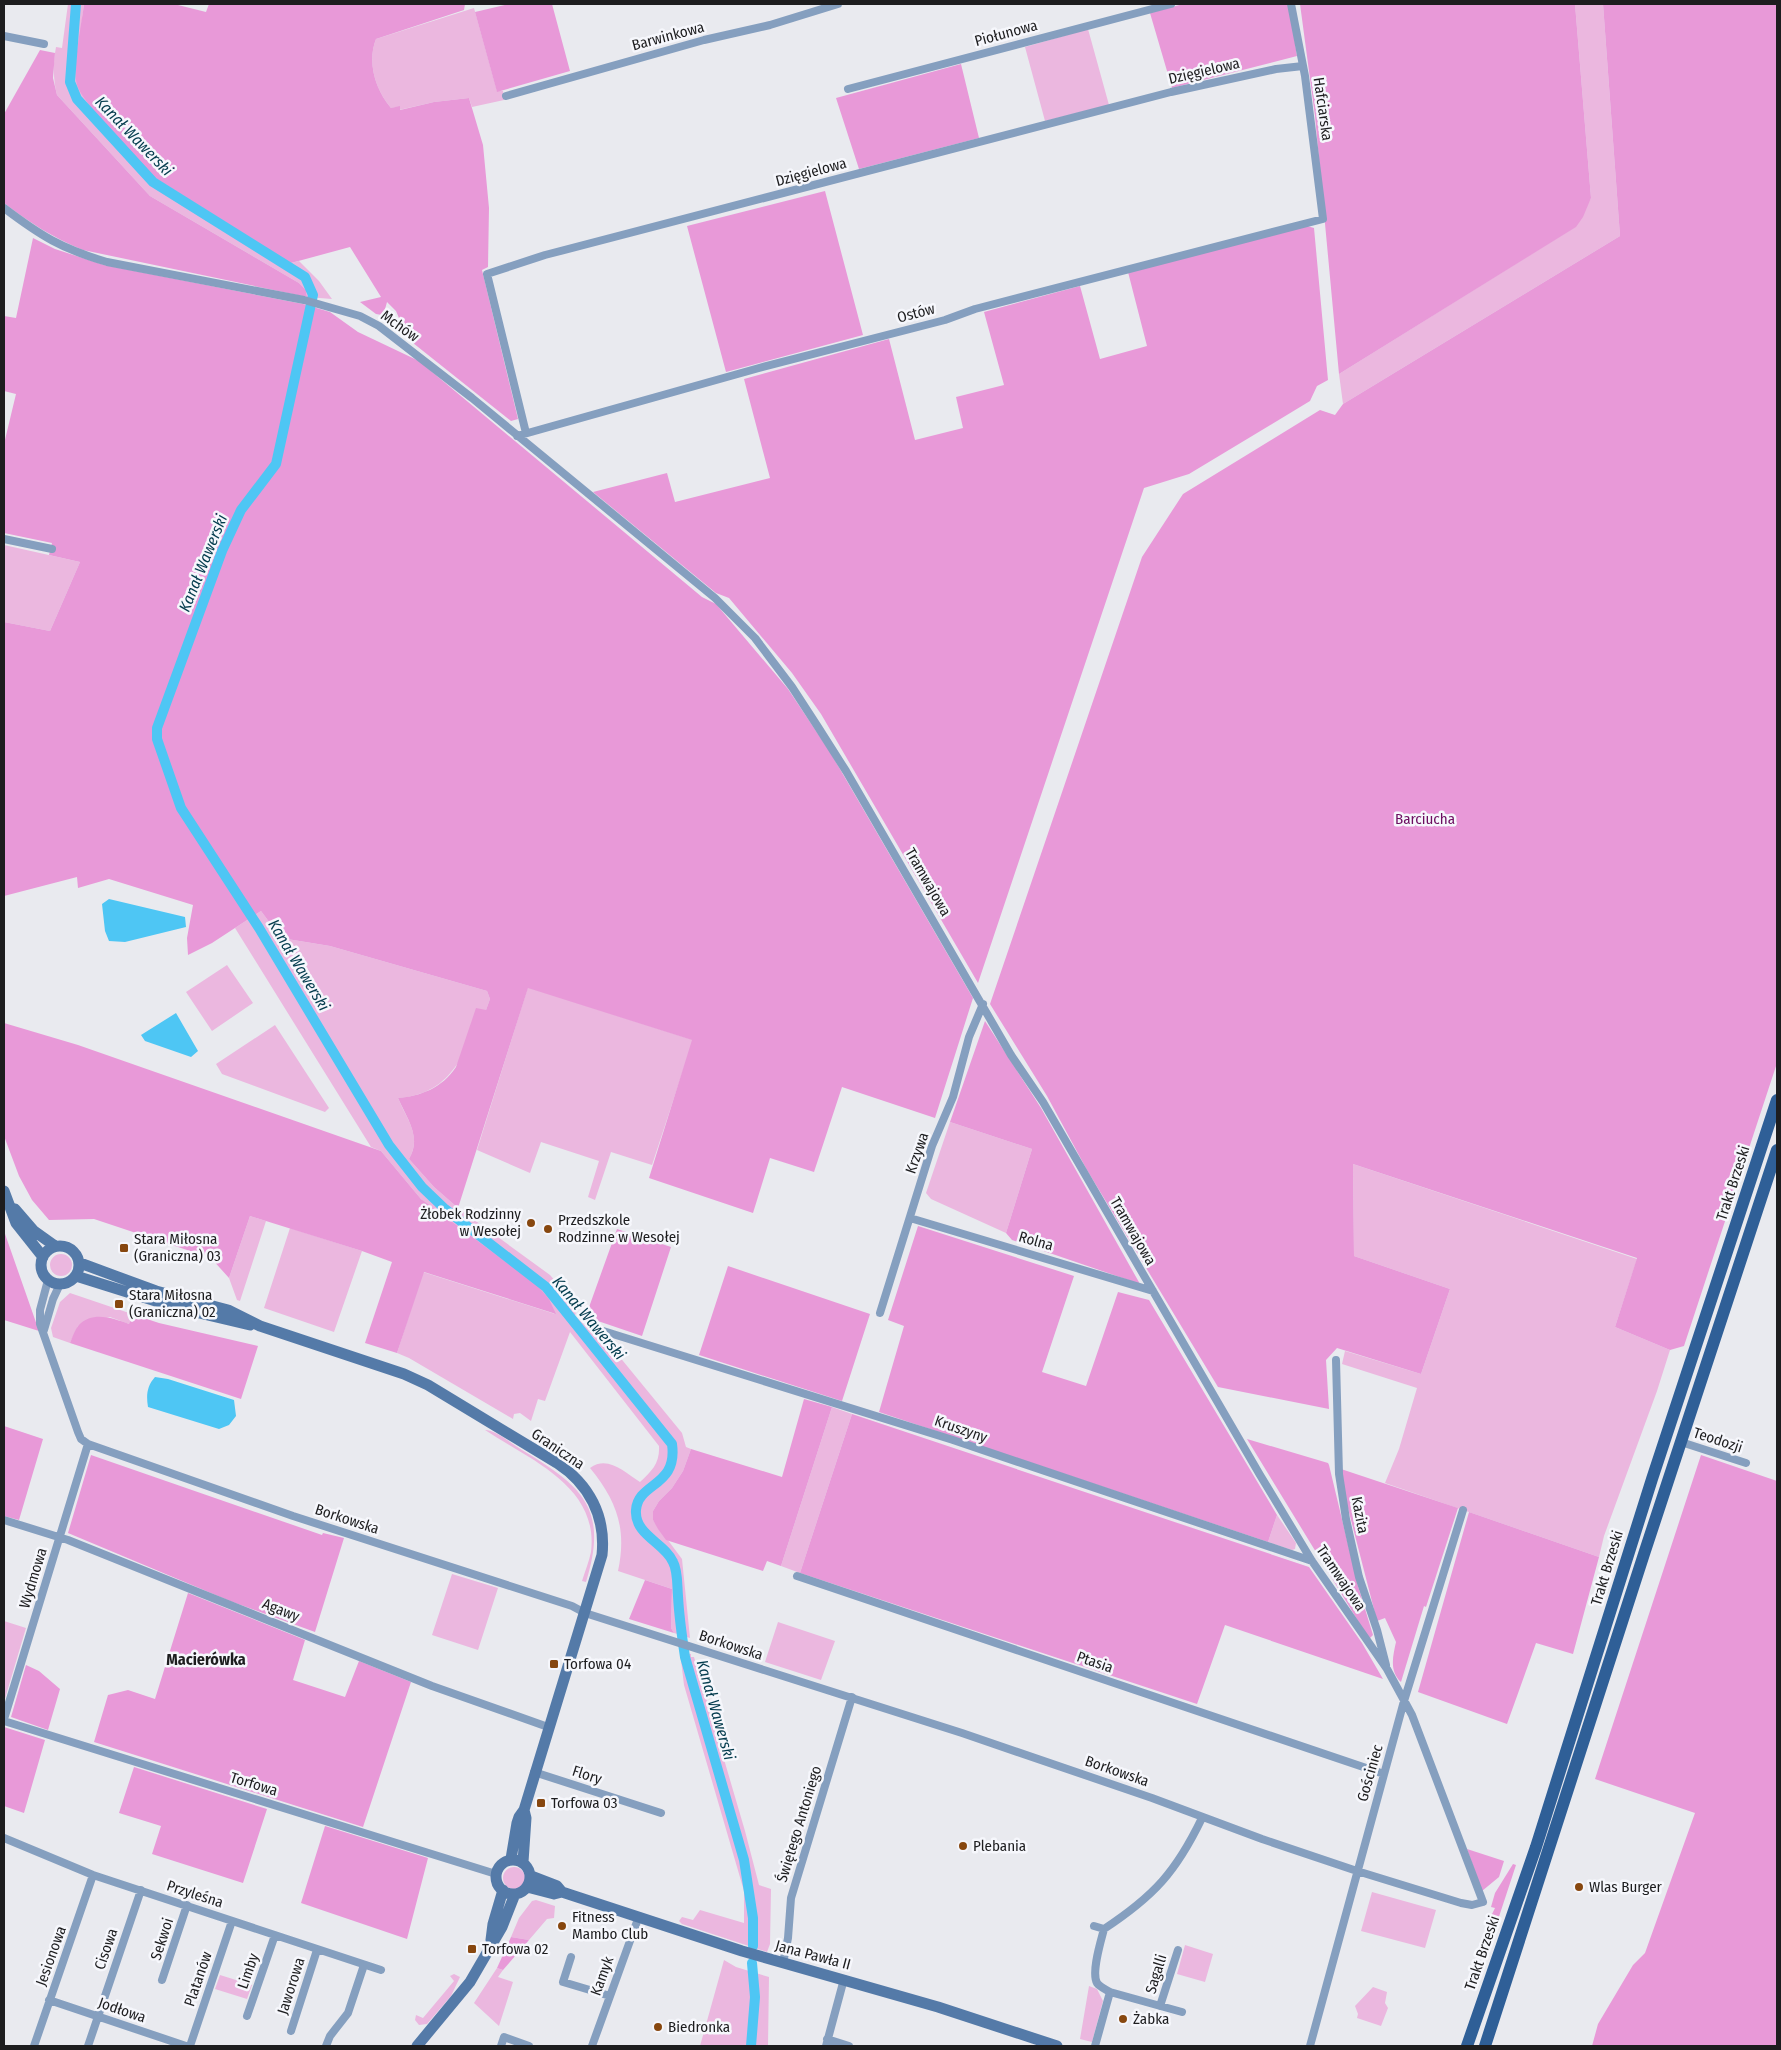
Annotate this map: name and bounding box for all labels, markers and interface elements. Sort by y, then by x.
street label: Piołunowa [973,16,1039,50]
street label: Barwinkowa [630,18,706,54]
street label: Dzięgielowa [1167,54,1241,88]
street label: Hafciarska [1310,76,1336,142]
water label: Kanał Wawerski [91,92,177,180]
street label: Dzięgielowa [774,154,848,190]
street label: Ostów [895,299,937,327]
street label: Mchów [377,306,423,346]
water label: Kanał Wawerski [175,512,231,614]
park label: Barciucha [1395,810,1455,828]
street label: Tramwajowa [901,845,955,919]
water label: Kanał Wawerski [264,916,334,1014]
street label: Krzywa [902,1130,932,1176]
street label: Trakt Brzeski [1712,1143,1754,1223]
street label: Tramwajowa [1106,1194,1160,1268]
place label: Żłobek Rodzinny w Wesołej [420,1205,521,1240]
place label: Przedszkole Rodzinne w Wesołej [558,1211,680,1246]
marker: Żłobek Rodzinny w Wesołej [525,1217,537,1229]
marker: Przedszkole Rodzinne w Wesołej [542,1223,554,1235]
street label: Rolna [1017,1228,1055,1254]
place label: Stara Miłosna (Graniczna) 03 [134,1230,221,1265]
marker: Stara Miłosna (Graniczna) 03 [118,1242,130,1254]
water label: Kanał Wawerski [549,1272,629,1364]
place label: Stara Miłosna (Graniczna) 02 [129,1286,216,1321]
marker: Stara Miłosna (Graniczna) 02 [113,1298,125,1310]
street label: Kruszyny [932,1412,990,1446]
street label: Teodozji [1691,1424,1745,1456]
street label: Graniczna [528,1425,588,1473]
street label: Kazita [1348,1495,1372,1535]
street label: Borkowska [313,1500,381,1538]
street label: Trakt Brzeski [1587,1528,1627,1608]
street label: Tramwajowa [1312,1542,1370,1614]
street label: Wydmowa [15,1546,51,1610]
street label: Agawy [260,1594,302,1626]
street label: Borkowska [697,1626,765,1664]
street label: Ptasia [1074,1647,1116,1677]
district label: Macierówka [166,1650,246,1669]
place label: Torfowa 04 [564,1655,631,1673]
marker: Torfowa 04 [548,1658,560,1670]
water label: Kanał Wawerski [693,1658,739,1762]
street label: Gościniec [1353,1742,1387,1804]
street label: Borkowska [1083,1752,1151,1790]
street label: Flory [570,1762,604,1788]
street label: Świętego Antoniego [773,1763,825,1884]
street label: Torfowa [228,1768,280,1800]
place label: Torfowa 03 [551,1794,618,1812]
marker: Torfowa 03 [535,1797,547,1809]
place label: Plebania [973,1837,1026,1855]
marker: Plebania [957,1840,969,1852]
street label: Przyleśna [165,1876,225,1912]
place label: Wlas Burger [1589,1878,1663,1896]
marker: Wlas Burger [1573,1881,1585,1893]
place label: Fitness Mambo Club [572,1908,648,1943]
street label: Trakt Brzeski [1461,1913,1503,1993]
street label: Sekwoi [147,1916,177,1962]
marker: Fitness Mambo Club [556,1920,568,1932]
street label: Jesionowa [32,1924,70,1988]
street label: Cisowa [91,1926,121,1972]
street label: Jana Pawła II [773,1936,853,1974]
place label: Torfowa 02 [482,1940,549,1958]
marker: Torfowa 02 [466,1943,478,1955]
street label: Platanów [180,1949,216,2009]
street label: Limby [234,1950,263,1991]
street label: Sagalli [1142,1952,1170,1996]
street label: Kamyk [587,1954,617,1998]
street label: Jaworowa [273,1955,309,2017]
street label: Jodłowa [96,1993,148,2027]
place label: Żabka [1133,2010,1169,2028]
marker: Żabka [1117,2013,1129,2025]
place label: Biedronka [668,2018,730,2036]
marker: Biedronka [652,2021,664,2033]

